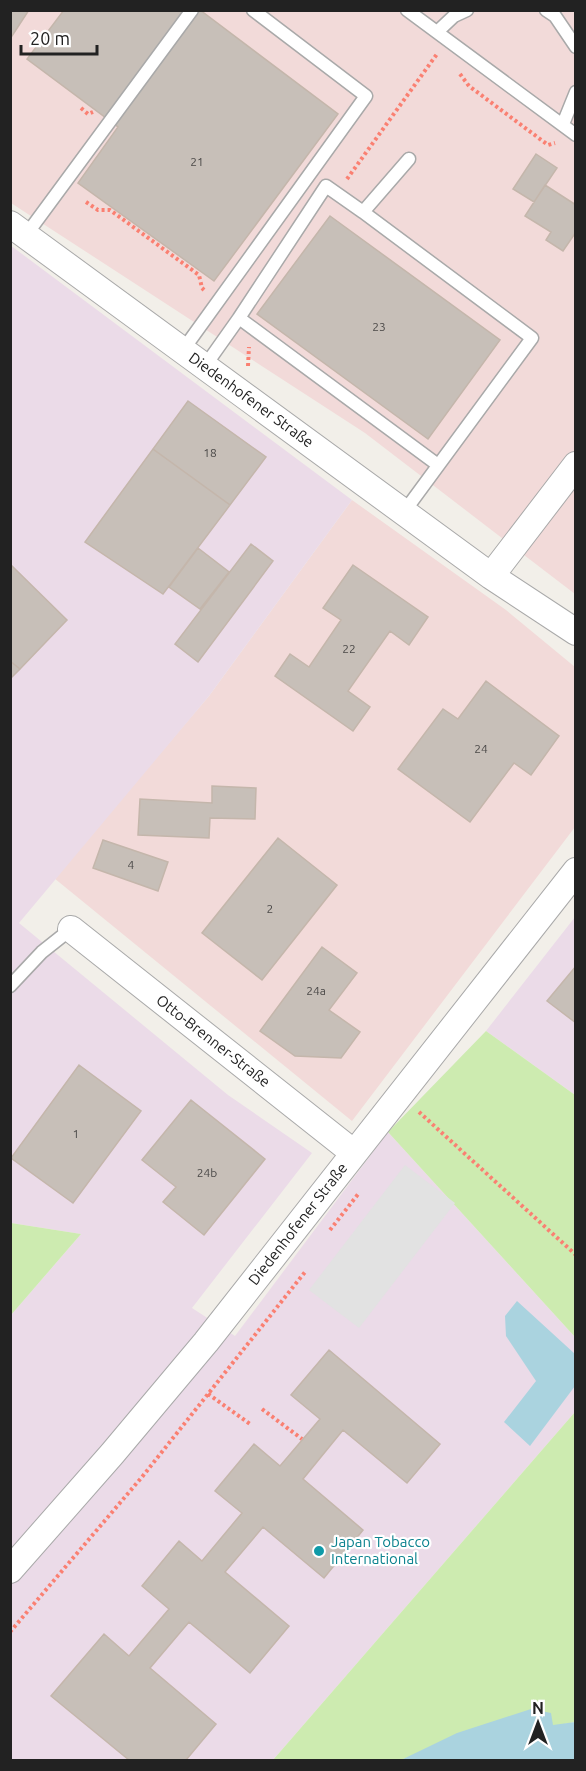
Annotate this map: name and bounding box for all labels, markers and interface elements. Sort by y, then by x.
scale bar [21,18,98,56]
text: 20 m [30,28,70,48]
house number: 21 [190,155,204,168]
house number: 23 [372,320,386,333]
street label: Diedenhofener Straße [186,349,317,451]
house number: 18 [203,446,217,459]
house number: 22 [342,642,356,655]
house number: 24 [474,742,488,755]
house number: 4 [128,858,135,871]
house number: 2 [267,902,273,915]
house number: 24a [306,984,326,997]
street label: Otto-Brenner-Straße [153,991,274,1090]
house number: 1 [73,1127,79,1140]
street label: Diedenhofener Straße [245,1159,350,1288]
house number: 24b [197,1166,217,1179]
place label: Japan Tobacco International [331,1533,430,1567]
marker: Japan Tobacco International [312,1544,326,1558]
north arrow [508,1693,568,1753]
text: N [532,1699,544,1717]

